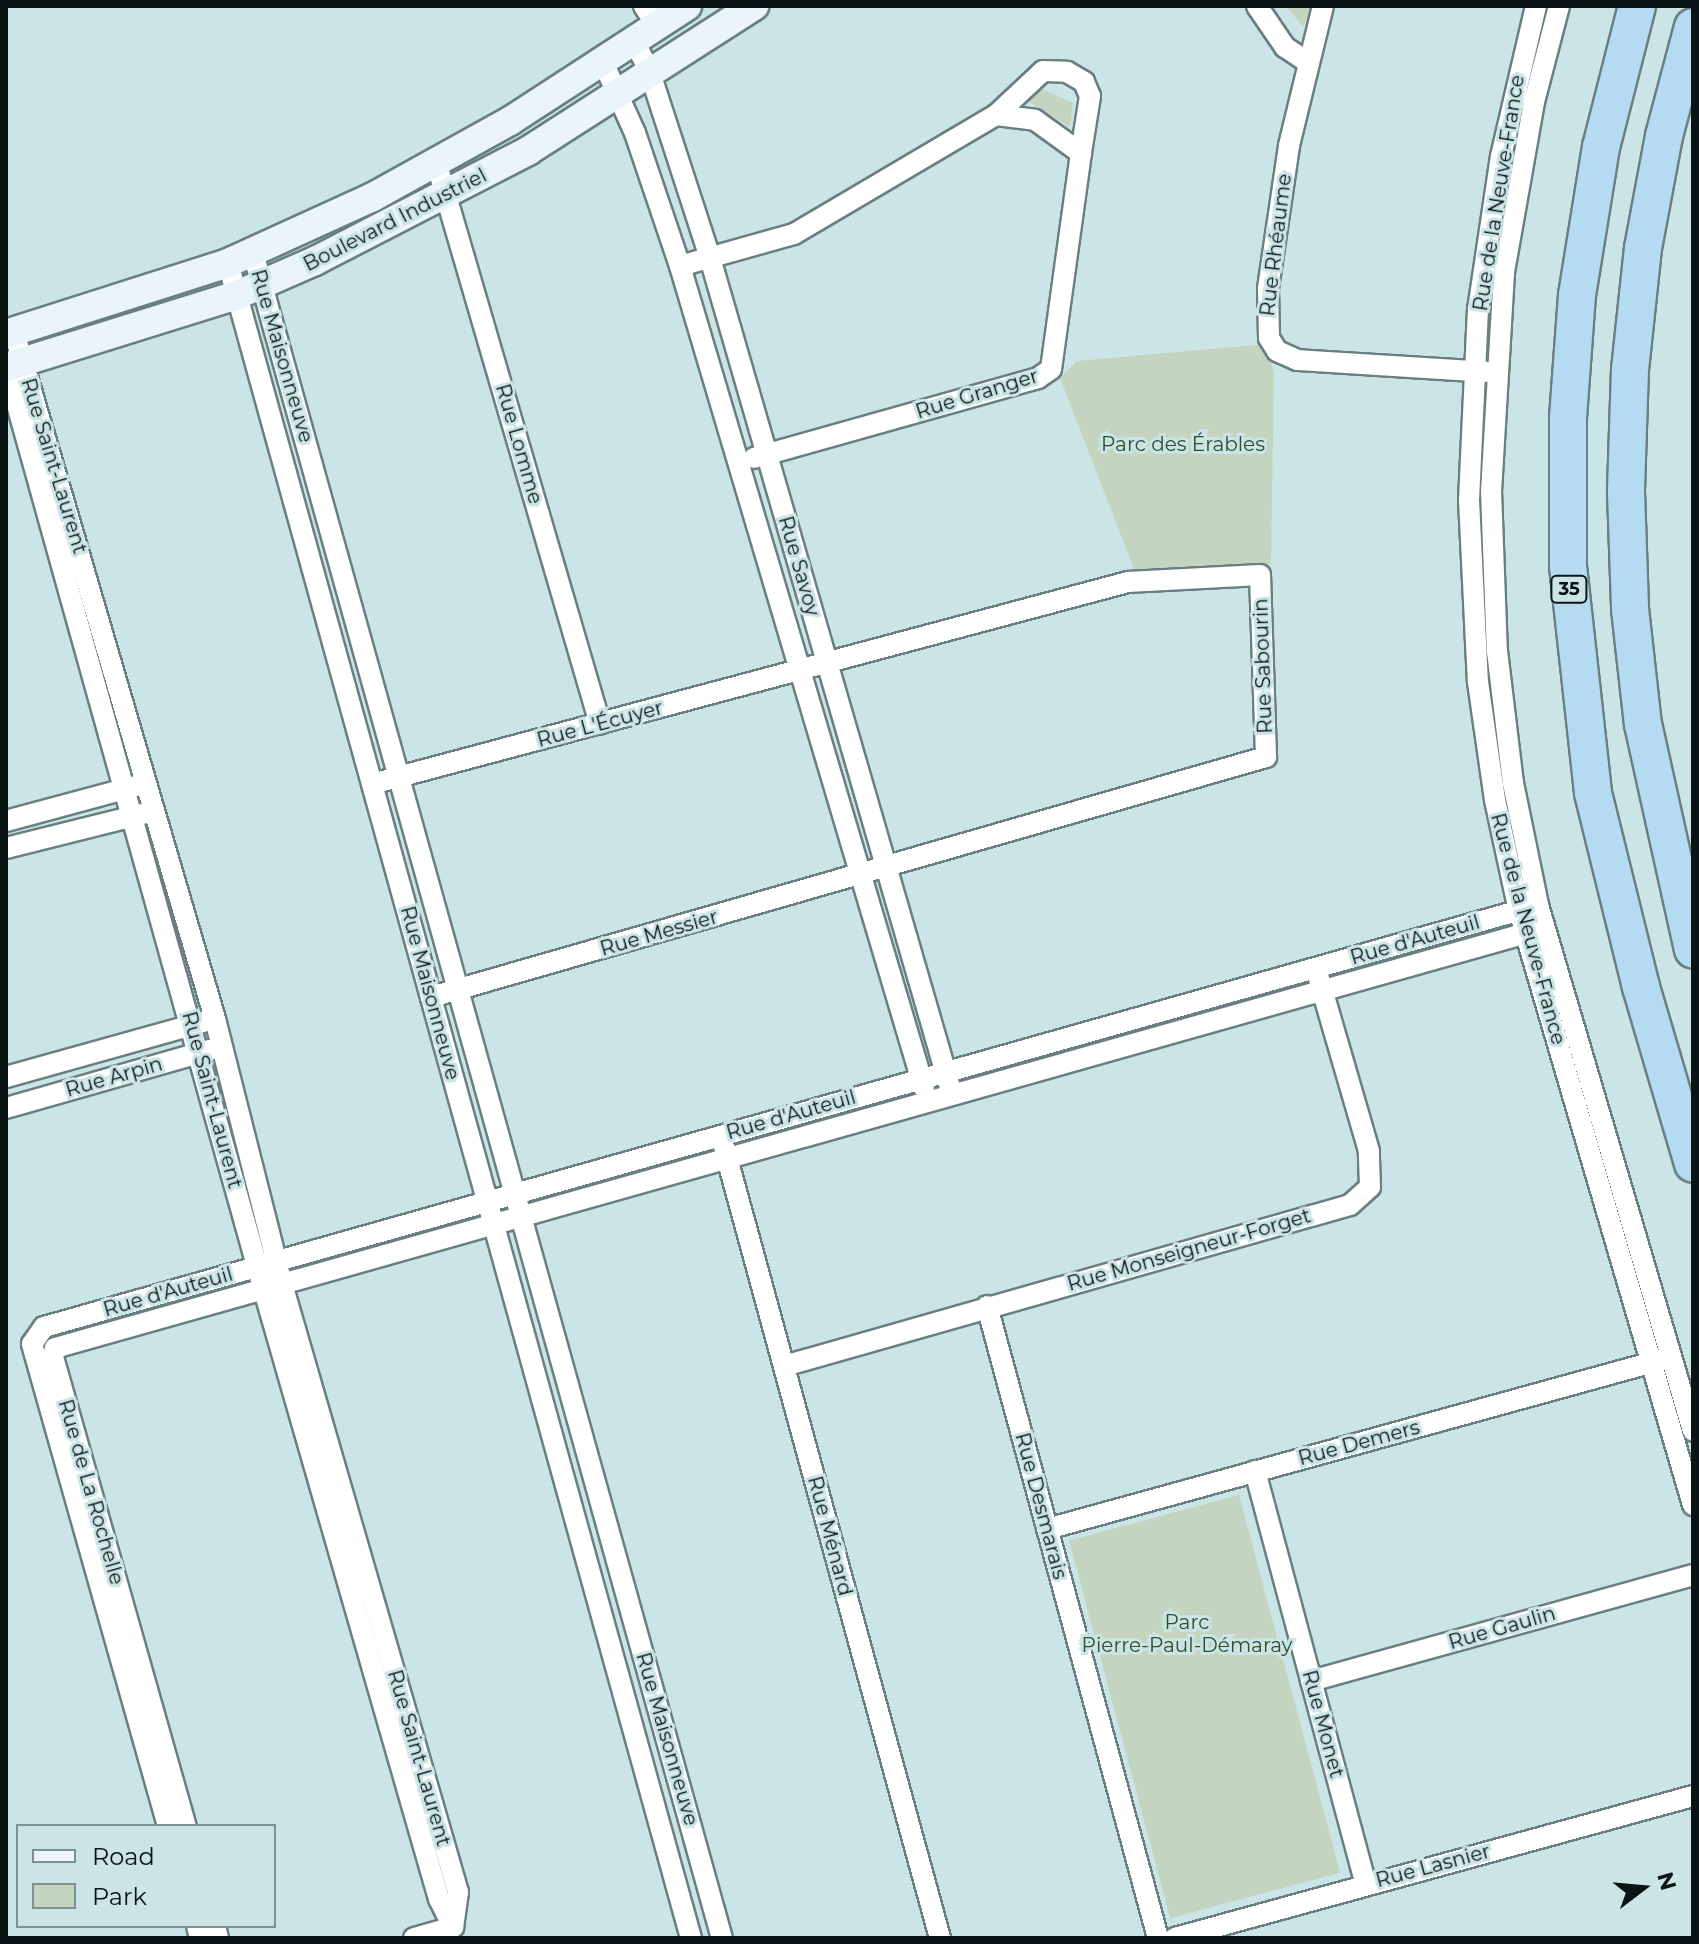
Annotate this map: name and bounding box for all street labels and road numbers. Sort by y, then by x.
street label: Rue de la Neuve-France [1468,73,1530,313]
street label: Boulevard Industriel [299,163,491,277]
street label: Rue Rhéaume [1255,172,1297,318]
street label: Rue Maisonneuve [246,267,318,445]
street label: Rue Granger [913,364,1041,424]
street label: Rue Saint-Laurent [16,375,92,557]
street label: Rue Lomme [490,381,548,507]
street label: Rue Savoy [773,513,825,619]
road number: 35 [1549,575,1589,603]
street label: Rue Sabourin [1249,598,1277,734]
street label: Rue L'Écuyer [534,696,666,752]
street label: Rue de la Neuve-France [1485,811,1571,1047]
street label: Rue Maisonneuve [395,903,465,1083]
street label: Rue Messier [597,905,721,961]
street label: Rue d'Auteuil [1348,910,1482,970]
street label: Rue Saint-Laurent [177,1009,247,1191]
street label: Rue Arpin [63,1052,165,1102]
street label: Rue d'Auteuil [724,1085,858,1145]
street label: Rue Monseigneur-Forget [1064,1204,1314,1296]
street label: Rue d'Auteuil [101,1262,235,1322]
street label: Rue de La Rochelle [53,1397,129,1587]
street label: Rue Demers [1296,1415,1422,1471]
street label: Rue Desmarais [1010,1430,1072,1582]
street label: Rue Ménard [802,1473,858,1599]
street label: Rue Gaulin [1446,1601,1558,1655]
street label: Rue Maisonneuve [631,1650,703,1828]
street label: Rue Saint-Laurent [382,1667,456,1849]
street label: Rue Monet [1297,1667,1349,1781]
street label: Rue Lasnier [1373,1839,1493,1893]

